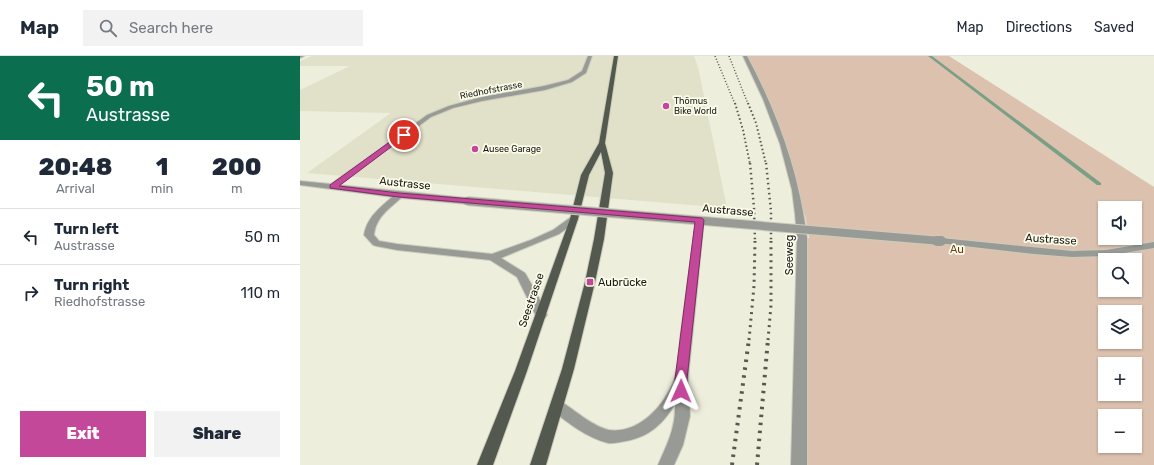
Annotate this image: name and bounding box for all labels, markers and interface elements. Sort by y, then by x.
search box [83,10,363,46]
text: Map [20,16,59,39]
icon: search [97,17,119,39]
text: Search here [129,19,213,37]
text: Map [957,19,984,36]
text: Directions [1006,19,1072,36]
text: Saved [1094,19,1134,36]
text: 50 m [86,70,155,103]
icon: left [20,72,72,124]
street label: Riedhofstrasse [459,79,523,101]
place label: Thömus Bike World [674,96,717,116]
marker: Thömus Bike World [661,101,671,111]
text: Austrasse [86,104,170,126]
pin [387,118,421,152]
icon: arrive [393,124,415,146]
marker: Ausee Garage [470,144,480,154]
place label: Ausee Garage [483,144,541,154]
text: 20:48 [38,153,112,181]
text: 1 [156,153,168,181]
text: 200 [212,153,262,181]
street label: Austrasse [379,174,431,193]
text: Arrival [56,181,95,196]
text: min [151,181,173,196]
text: m [231,181,242,196]
map controls [1098,201,1142,453]
button: sound [1098,201,1142,245]
street label: Austrasse [702,202,754,219]
text: Turn left [54,220,119,238]
icon: left [20,226,42,248]
text: 50 m [245,228,280,246]
street label: Austrasse [1025,231,1077,248]
street label: Seeweg [783,235,796,275]
text: Austrasse [54,238,115,253]
park label: Au [950,243,964,256]
button: search [1098,253,1142,297]
street label: Seestrasse [516,271,547,329]
text: Turn right [54,276,129,294]
place label: Aubrücke [598,276,647,289]
marker: Aubrücke [585,277,595,287]
icon: right [20,282,42,304]
text: 110 m [241,284,280,302]
text: Riedhofstrasse [54,294,145,309]
button: layers [1098,305,1142,349]
button: + [1098,357,1142,401]
position arrow [660,370,702,412]
button: − [1098,409,1142,453]
button: Exit [20,411,146,457]
button: Share [154,411,280,457]

